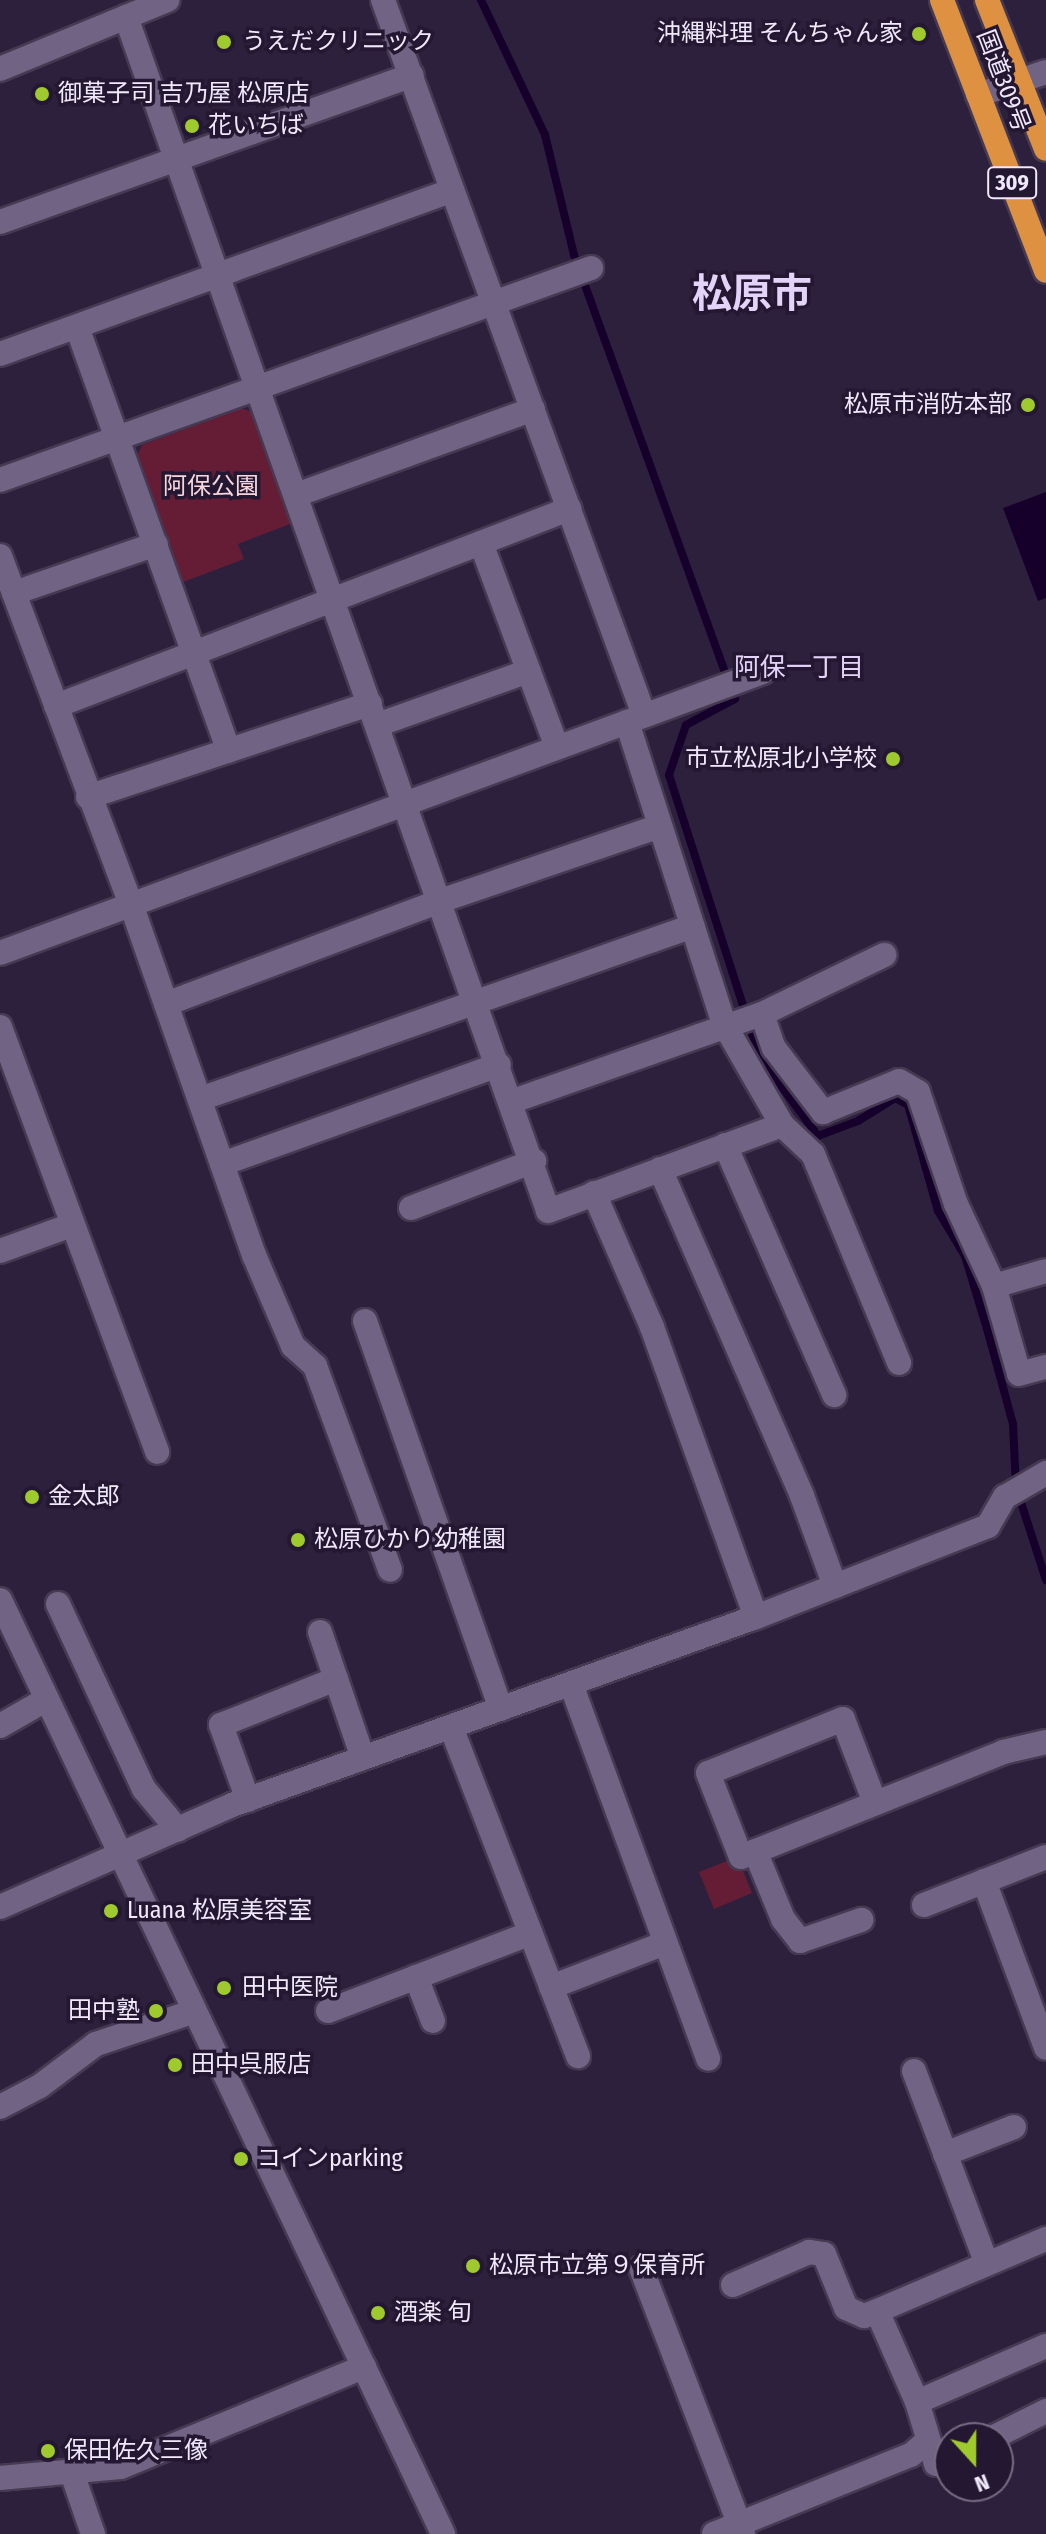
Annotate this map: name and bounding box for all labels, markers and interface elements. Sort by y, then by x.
place label: 沖縄料理 そんちゃん家 [657,20,903,48]
marker: 沖縄料理 そんちゃん家 [910,25,928,43]
street label: 国道309号 [970,26,1036,136]
place label: うえだクリニック [242,28,434,56]
marker: うえだクリニック [213,31,235,53]
place label: 御菓子司 吉乃屋 松原店 [58,80,309,108]
marker: 御菓子司 吉乃屋 松原店 [33,85,51,103]
place label: 花いちば [208,112,304,140]
marker: 花いちば [183,117,201,135]
road number: 309 [986,165,1038,201]
district label: 松原市 [692,270,812,318]
place label: 松原市消防本部 [844,391,1012,419]
marker: 松原市消防本部 [1019,396,1037,414]
park label: 阿保公園 [163,473,259,501]
district label: 阿保一丁目 [734,652,864,684]
place label: 市立松原北小学校 [685,745,877,773]
marker: 市立松原北小学校 [884,750,902,768]
place label: 金太郎 [48,1483,120,1511]
marker: 金太郎 [23,1488,41,1506]
place label: 松原ひかり幼稚園 [314,1526,506,1554]
marker: 松原ひかり幼稚園 [289,1531,307,1549]
place label: Luana 松原美容室 [127,1897,312,1925]
marker: Luana 松原美容室 [102,1902,120,1920]
place label: 田中医院 [242,1974,338,2002]
marker: 田中医院 [213,1977,235,1999]
place label: 田中塾 [68,1997,140,2025]
marker: 田中塾 [147,2002,165,2020]
place label: 田中呉服店 [191,2051,311,2079]
marker: 田中呉服店 [166,2056,184,2074]
place label: コインparking [257,2145,403,2173]
marker: コインparking [232,2150,250,2168]
place label: 松原市立第９保育所 [489,2252,705,2280]
marker: 松原市立第９保育所 [464,2257,482,2275]
place label: 酒楽 旬 [394,2299,472,2327]
marker: 酒楽 旬 [369,2304,387,2322]
north arrow [934,2422,1014,2502]
place label: 保田佐久三像 [64,2437,208,2465]
marker: 保田佐久三像 [39,2442,57,2460]
text: N [971,2468,993,2498]

